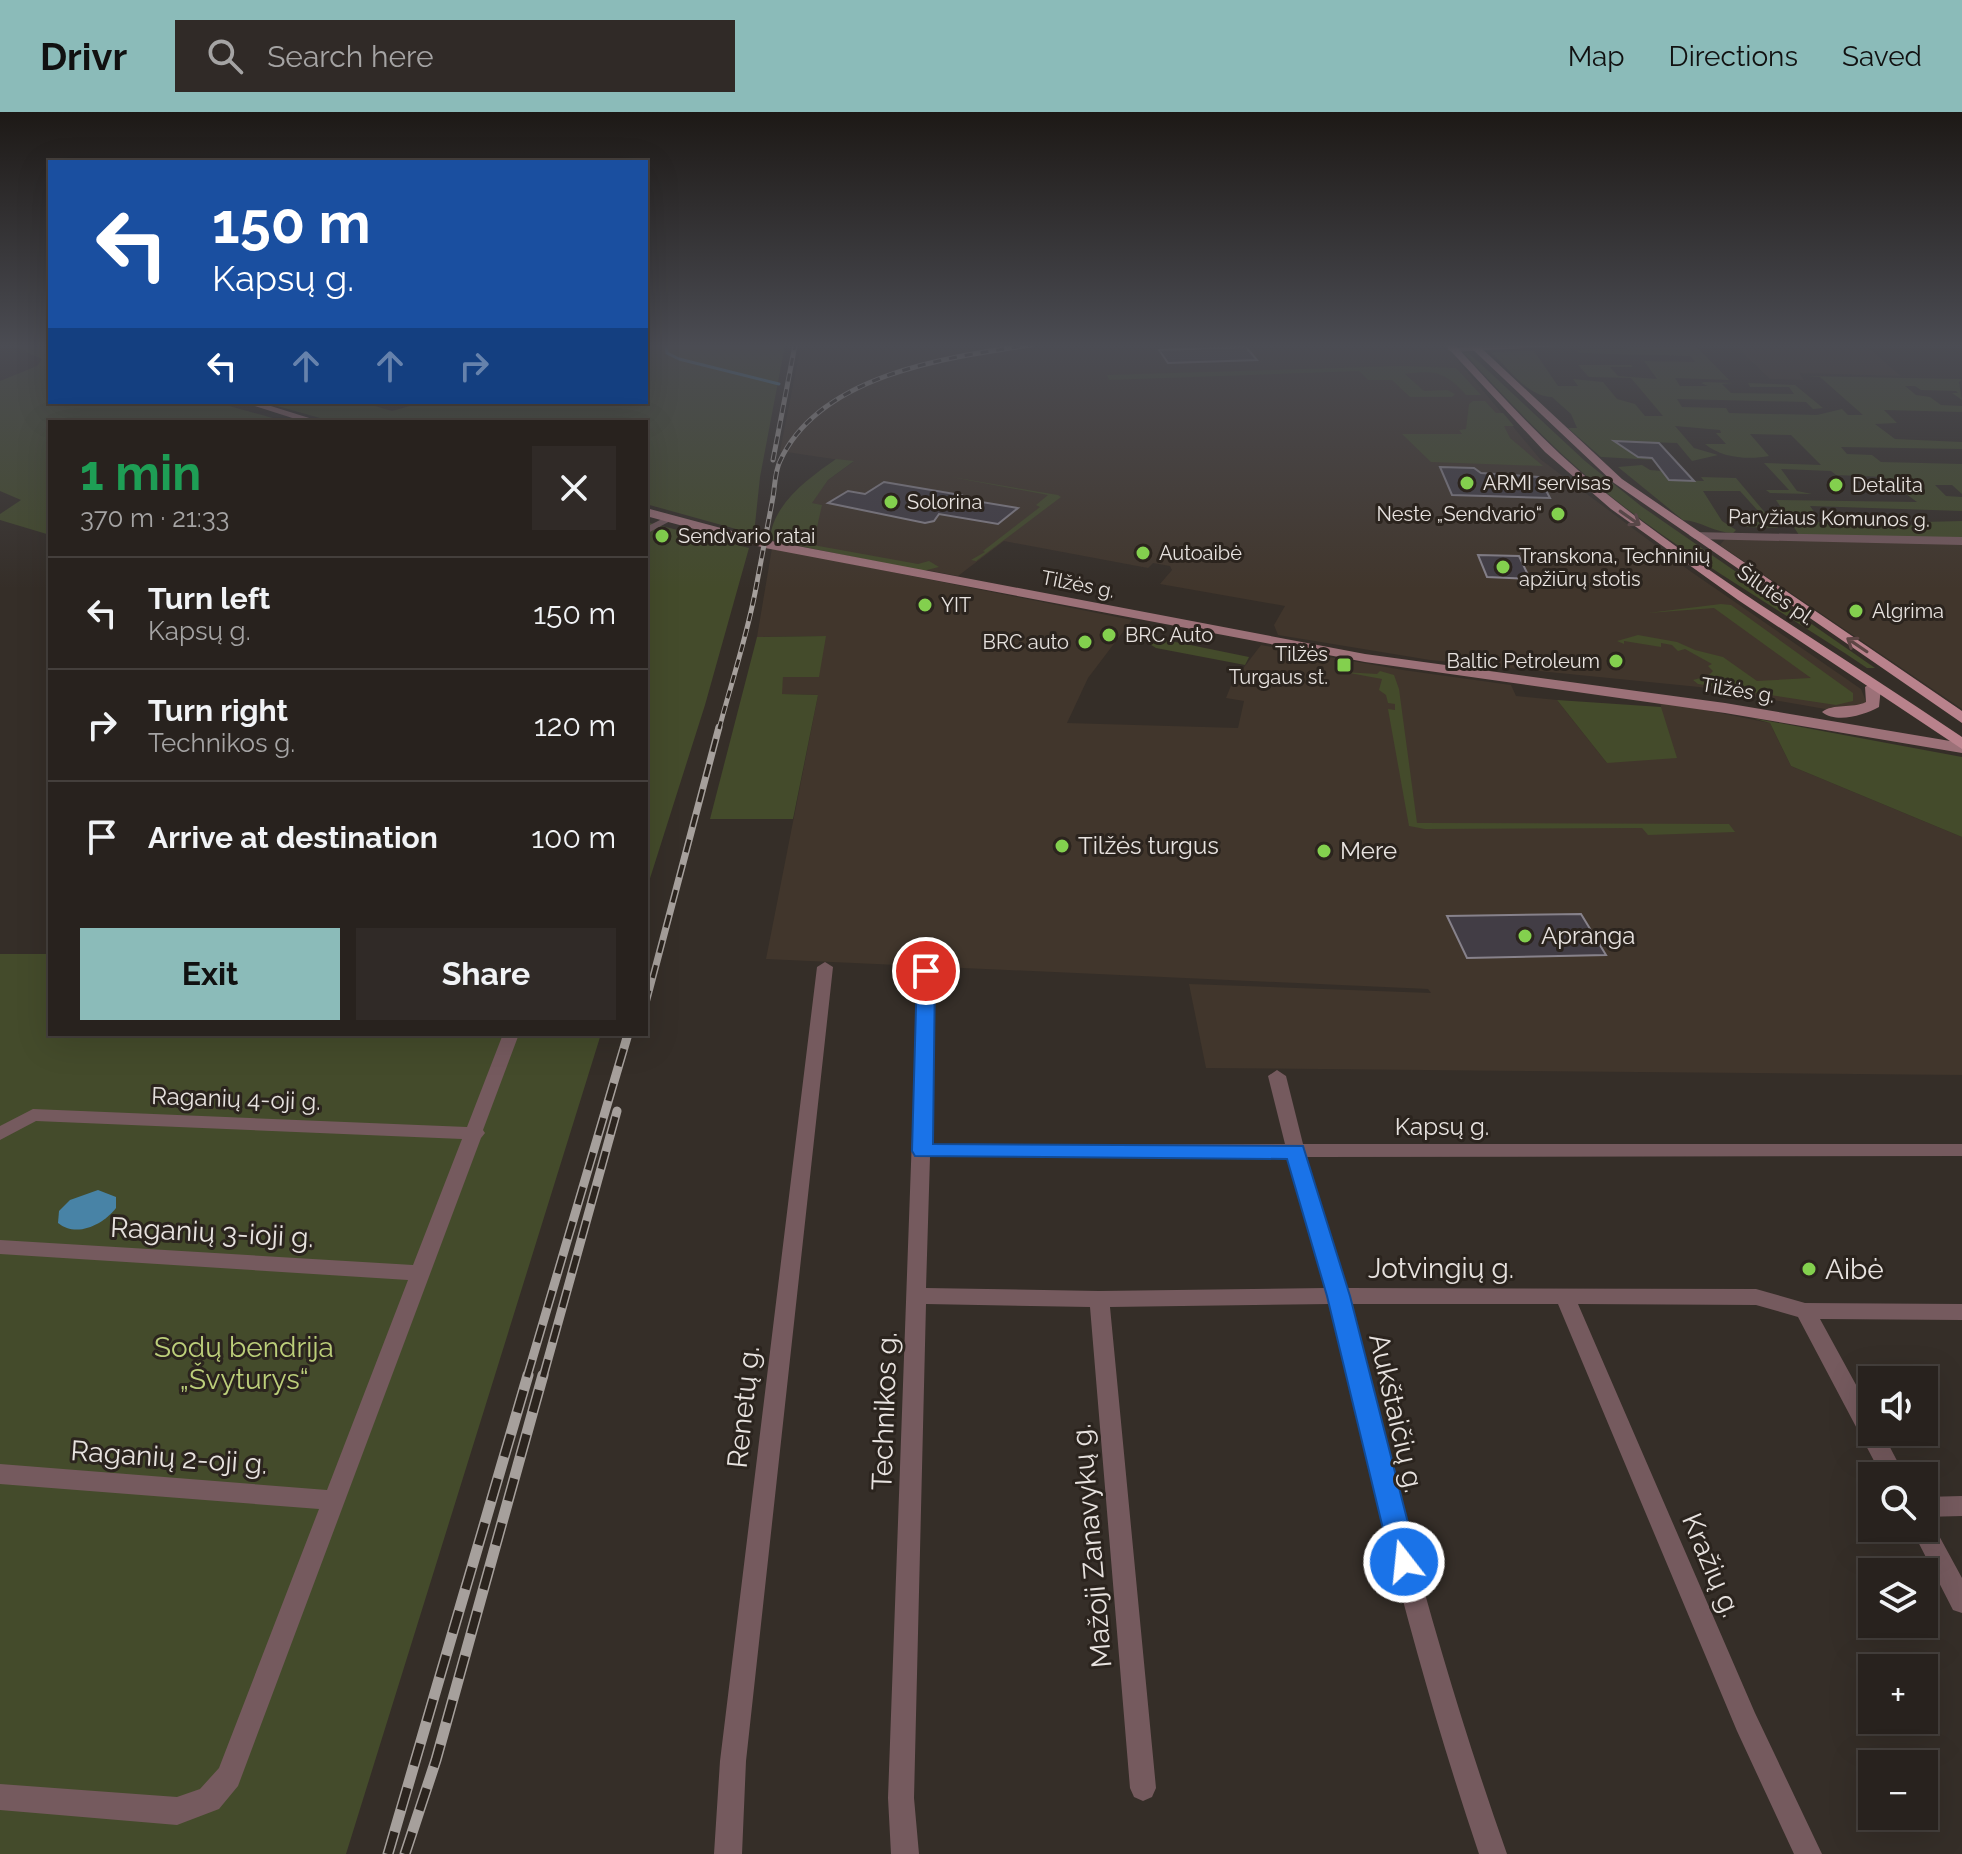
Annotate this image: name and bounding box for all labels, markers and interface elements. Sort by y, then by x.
search box [175,20,735,92]
text: Drivr [40,34,127,79]
icon: search [203,34,247,78]
text: Search here [267,39,434,74]
text: Map [1568,40,1625,73]
text: Directions [1669,40,1798,73]
text: Saved [1842,40,1922,73]
text: 150 m [212,190,371,256]
icon: left [80,192,184,296]
text: Kapsų g. [212,257,354,299]
icon: left [200,344,244,388]
icon: ahead [284,344,328,388]
icon: ahead [368,344,412,388]
icon: right [452,344,496,388]
text: 1 min [80,445,201,501]
button: close [532,446,616,530]
place label: ARMI servisas [1483,471,1611,495]
place label: Detalita [1852,473,1923,497]
marker: ARMI servisas [1458,474,1476,492]
marker: Detalita [1827,476,1845,494]
place label: Solorina [907,490,982,514]
marker: Solorina [882,493,900,511]
place label: Neste „Sendvario“ [1377,502,1542,526]
text: 370 m · 21:33 [80,503,230,533]
street label: Paryžiaus Komunos g. [1728,504,1930,532]
marker: Neste „Sendvario“ [1549,505,1567,523]
one-way arrow [1619,510,1641,526]
place label: Sendvario ratai [678,524,815,548]
marker: Sendvario ratai [653,527,671,545]
place label: Autoaibė [1159,541,1242,565]
marker: Autoaibė [1134,544,1152,562]
place label: Transkona, Techninių apžiūrų stotis [1519,544,1710,591]
marker: Transkona, Techninių apžiūrų stotis [1494,558,1512,576]
street label: Šilutės pl. [1733,559,1820,630]
street label: Tilžės g. [1039,565,1117,603]
text: Turn left [148,581,270,616]
icon: left [80,591,124,635]
place label: YIT [941,593,971,617]
text: 150 m [533,596,616,631]
marker: YIT [916,596,934,614]
place label: Algrima [1872,599,1944,623]
marker: Algrima [1847,602,1865,620]
text: Kapsų g. [148,616,251,646]
place label: BRC Auto [1125,623,1213,647]
marker: BRC Auto [1100,626,1118,644]
place label: BRC auto [983,630,1069,654]
marker: BRC auto [1076,633,1094,651]
one-way arrow [1846,637,1869,653]
place label: Tilžės Turgaus st. [1229,642,1328,689]
place label: Baltic Petroleum [1447,649,1600,673]
marker: Baltic Petroleum [1607,652,1625,670]
marker: Tilžės Turgaus st. [1335,656,1353,674]
street label: Tilžės g. [1699,672,1777,708]
text: Turn right [148,693,288,728]
icon: right [80,703,124,747]
text: 120 m [534,708,616,743]
text: Technikos g. [148,728,295,758]
icon: arrive [80,815,124,859]
text: Arrive at destination [148,820,438,855]
text: 100 m [531,820,616,855]
place label: Tilžės turgus [1078,831,1219,860]
place label: Mere [1340,836,1397,865]
marker: Tilžės turgus [1053,837,1071,855]
marker: Mere [1315,842,1333,860]
place label: Apranga [1541,921,1635,950]
marker: Apranga [1516,927,1534,945]
button: Exit [80,928,340,1020]
button: Share [356,928,616,1020]
pin [892,937,960,1005]
icon: arrive [904,949,948,993]
street label: Raganių 4-oji g. [151,1081,321,1116]
street label: Kapsų g. [1395,1112,1489,1141]
street label: Raganių 3-ioji g. [109,1211,315,1254]
street label: Jotvingių g. [1368,1252,1514,1285]
place label: Aibė [1825,1253,1884,1286]
marker: Aibė [1800,1260,1818,1278]
street label: Aukštaičių g. [1362,1330,1431,1496]
park label: Sodų bendrija „Švyturys“ [154,1331,334,1396]
street label: Technikos g. [865,1331,904,1491]
street label: Renetų g. [721,1344,766,1470]
map controls [1858,1366,1938,1830]
button: sound [1858,1366,1938,1446]
street label: Mažoji Zanavykų g. [1064,1423,1119,1669]
street label: Raganių 2-oji g. [69,1434,269,1481]
button: search [1858,1462,1938,1542]
street label: Kražių g. [1675,1508,1748,1622]
position arrow [1362,1520,1446,1604]
button: layers [1858,1558,1938,1638]
button: + [1858,1654,1938,1734]
button: − [1858,1750,1938,1830]

